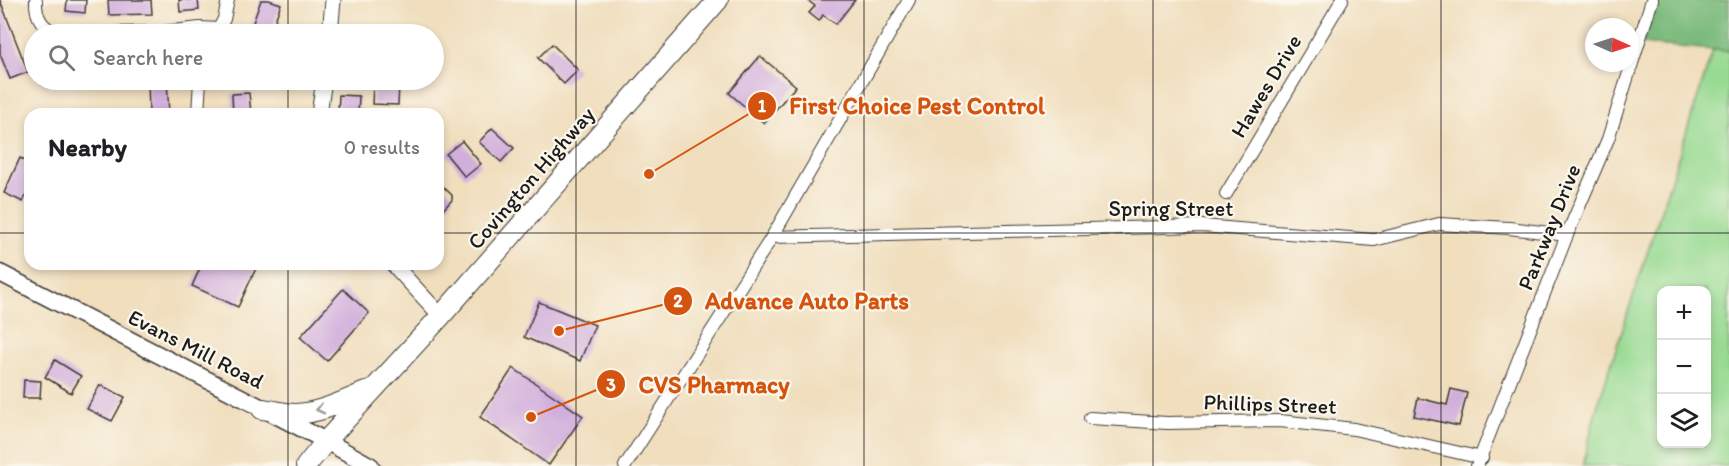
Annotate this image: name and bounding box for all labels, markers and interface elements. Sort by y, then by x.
north arrow [1585,18,1639,72]
search box [24,24,444,90]
street label: Hawes Drive [1225,29,1307,143]
icon: search [45,41,78,74]
text: Search here [93,44,203,71]
callout: First Choice Pest Control [747,85,1057,127]
text: First Choice Pest Control [789,91,1045,120]
text: 1 [758,95,767,117]
street label: Covington Highway [462,101,601,255]
text: Nearby [48,131,127,163]
text: 0 results [344,135,420,159]
street label: Parkway Drive [1511,160,1587,294]
street label: Spring Street [1108,195,1234,222]
callout: Advance Auto Parts [663,280,920,322]
text: Advance Auto Parts [704,286,909,315]
map controls [1657,286,1711,448]
button: + [1657,286,1711,340]
text: 2 [673,290,683,312]
street label: Evans Mill Road [124,303,268,395]
button: − [1657,340,1711,394]
callout: CVS Pharmacy [596,363,801,405]
text: CVS Pharmacy [638,370,790,400]
text: 3 [606,374,616,396]
street label: Phillips Street [1203,388,1337,420]
button: layers [1657,394,1711,448]
one-way arrow [315,402,325,415]

